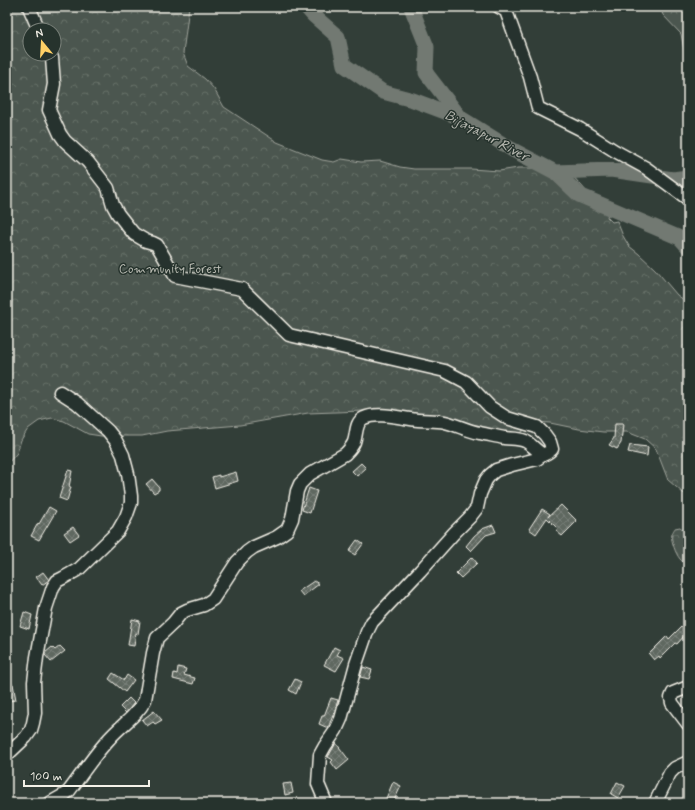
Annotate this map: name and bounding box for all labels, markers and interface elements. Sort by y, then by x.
north arrow [22,22,62,62]
text: N [34,26,45,41]
water label: Bijayapur River [441,106,534,167]
park label: Community Forest [119,261,221,278]
scale bar [24,762,149,788]
text: 100 m [30,769,62,785]

